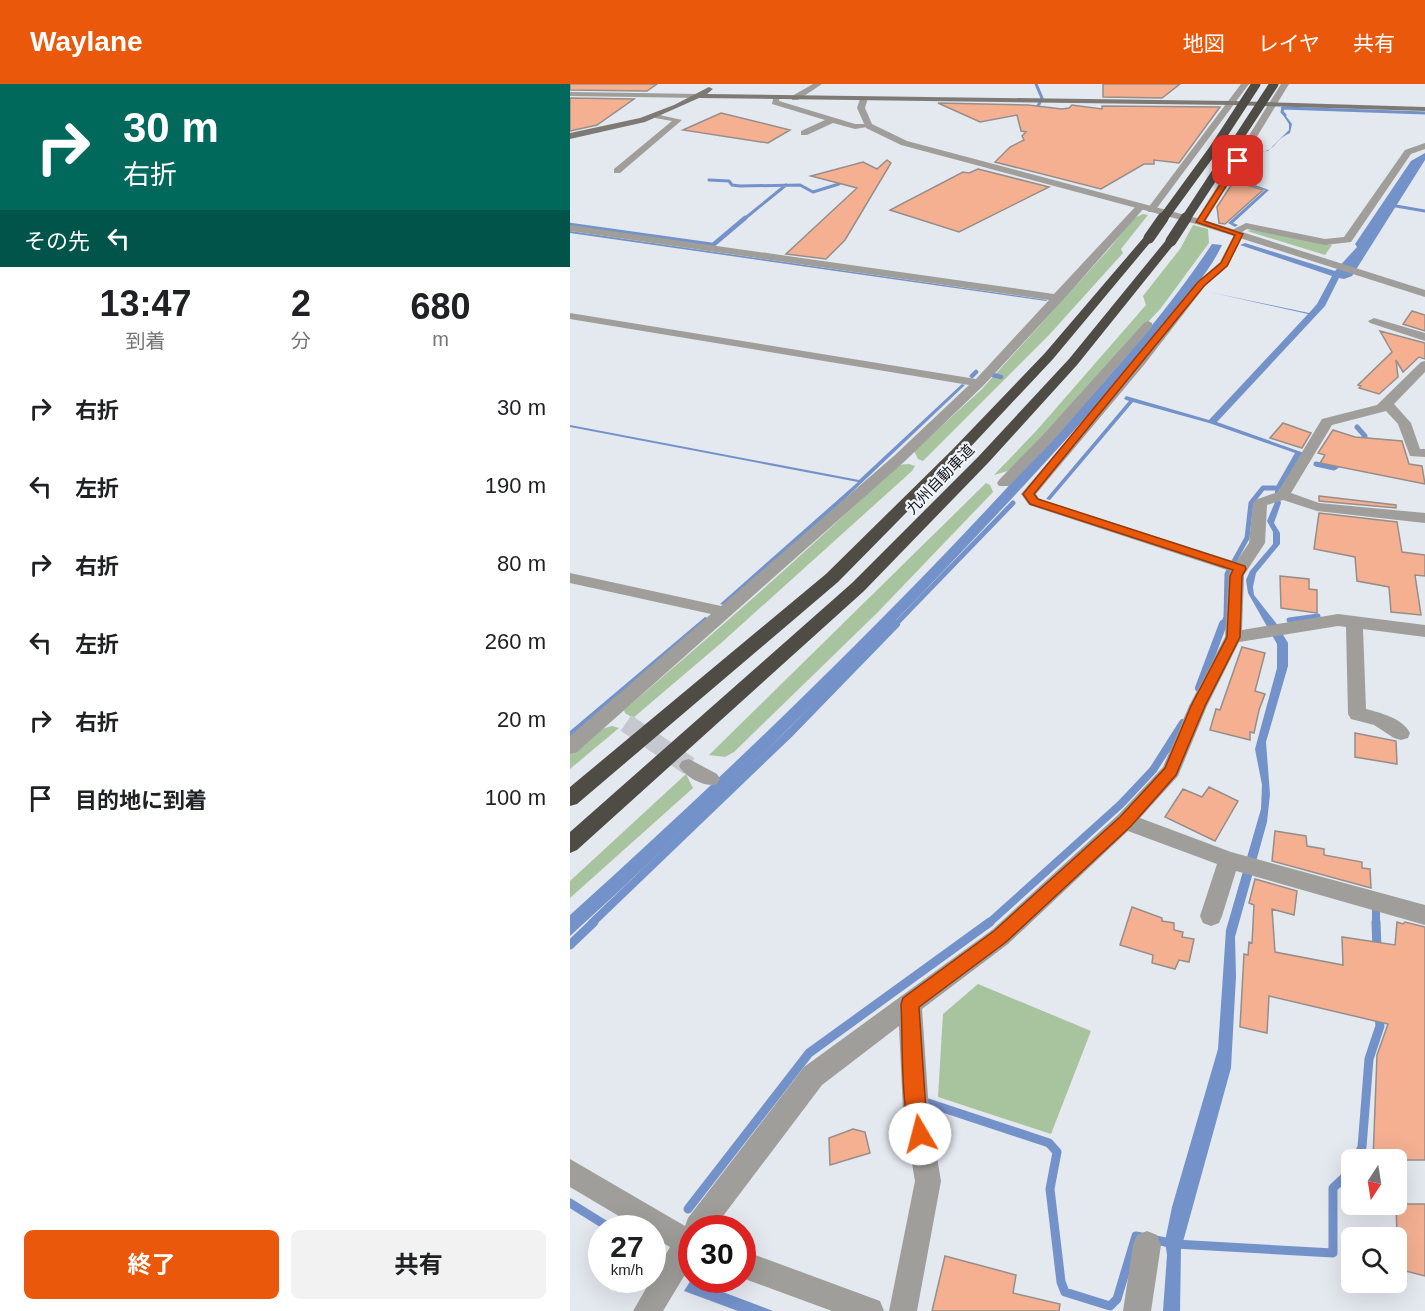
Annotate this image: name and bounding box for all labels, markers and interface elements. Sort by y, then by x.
text: Waylane [30,26,143,57]
text: 地図 [1183,32,1225,55]
text: レイヤ [1258,32,1320,55]
text: 共有 [1353,32,1395,55]
text: 30 m [123,104,219,151]
icon: right [24,108,102,186]
pin [1212,135,1263,186]
icon: arrive [1221,144,1254,177]
text: 右折 [123,160,177,190]
icon: left [102,222,135,255]
text: その先 [24,229,90,254]
text: 13:47 [99,283,192,324]
text: 2 [291,283,311,324]
text: 680 [410,286,471,327]
text: m [432,328,449,350]
text: 到着 [125,330,165,352]
text: 分 [291,330,311,352]
icon: right [24,392,57,425]
text: 30 m [497,395,546,420]
text: 右折 [75,398,119,423]
street label: 九州自動車道 [903,441,977,517]
icon: left [24,470,57,503]
text: 190 m [485,473,546,498]
text: 左折 [75,476,119,501]
icon: right [24,548,57,581]
text: 80 m [497,551,546,576]
text: 右折 [75,554,119,579]
icon: left [24,626,57,659]
text: 260 m [485,629,546,654]
text: 左折 [75,632,119,657]
icon: right [24,704,57,737]
text: 20 m [497,707,546,732]
text: 右折 [75,710,119,735]
icon: arrive [24,782,57,815]
text: 100 m [485,785,546,810]
text: 目的地に到着 [75,788,207,813]
position arrow [888,1102,952,1166]
north arrow [1341,1149,1407,1215]
map controls [1341,1149,1407,1293]
speed limit sign: 30 [678,1215,756,1293]
button: search [1341,1227,1407,1293]
button: 終了 [24,1230,279,1299]
button: 共有 [291,1230,546,1299]
text: 27 [610,1230,644,1263]
text: km/h [611,1261,643,1278]

